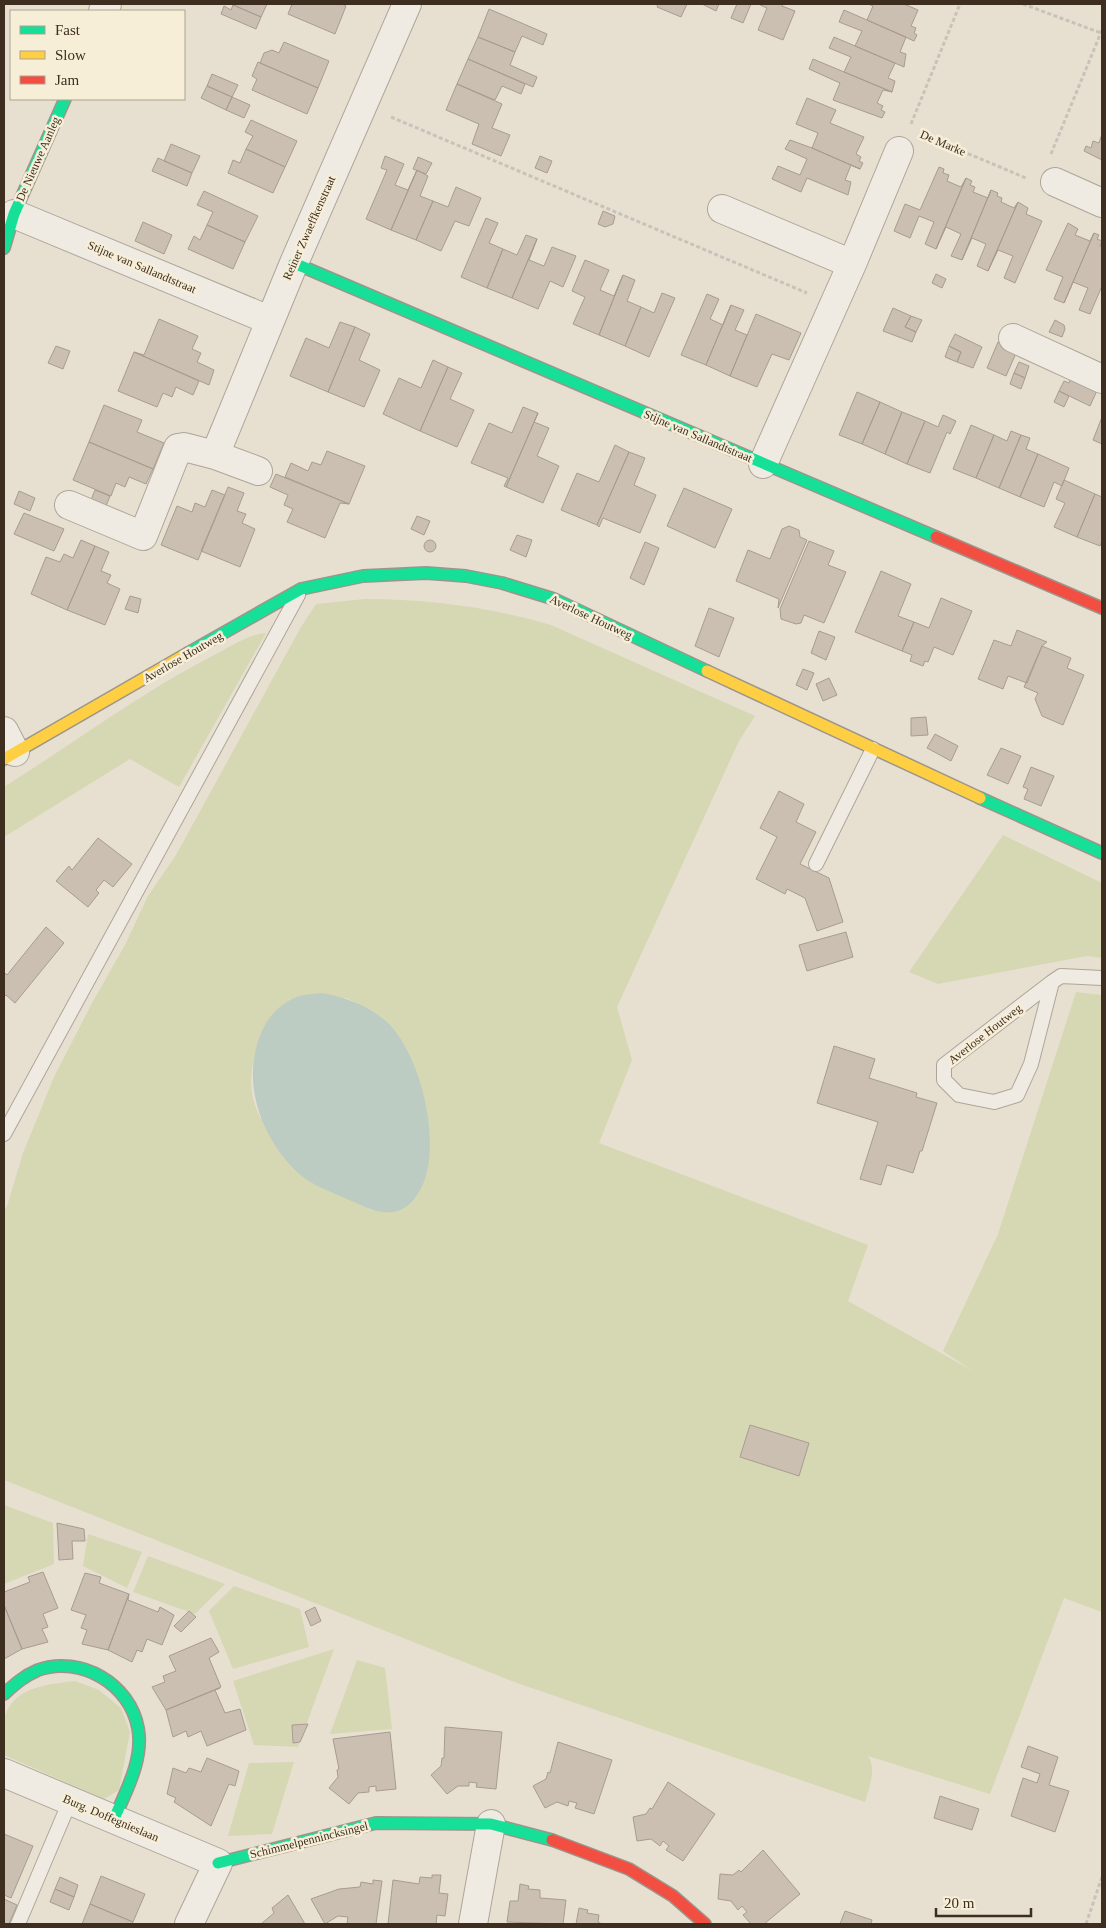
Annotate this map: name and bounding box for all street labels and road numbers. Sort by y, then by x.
street label: De Nieuwe Aanleg [13,114,63,204]
street label: De Marke [918,127,968,159]
street label: Reiner Zwaeffkenstraat [280,173,339,282]
street label: Stijne van Sallandtstraat [86,238,199,296]
street label: Stijne van Sallandtstraat [642,407,755,465]
street label: Averlose Houtweg [548,592,634,642]
street label: Averlose Houtweg [141,629,225,685]
street label: Averlose Houtweg [945,1001,1025,1067]
street label: Burg. Doffegnieslaan [61,1791,161,1845]
street label: Schimmelpennincksingel [248,1818,370,1861]

